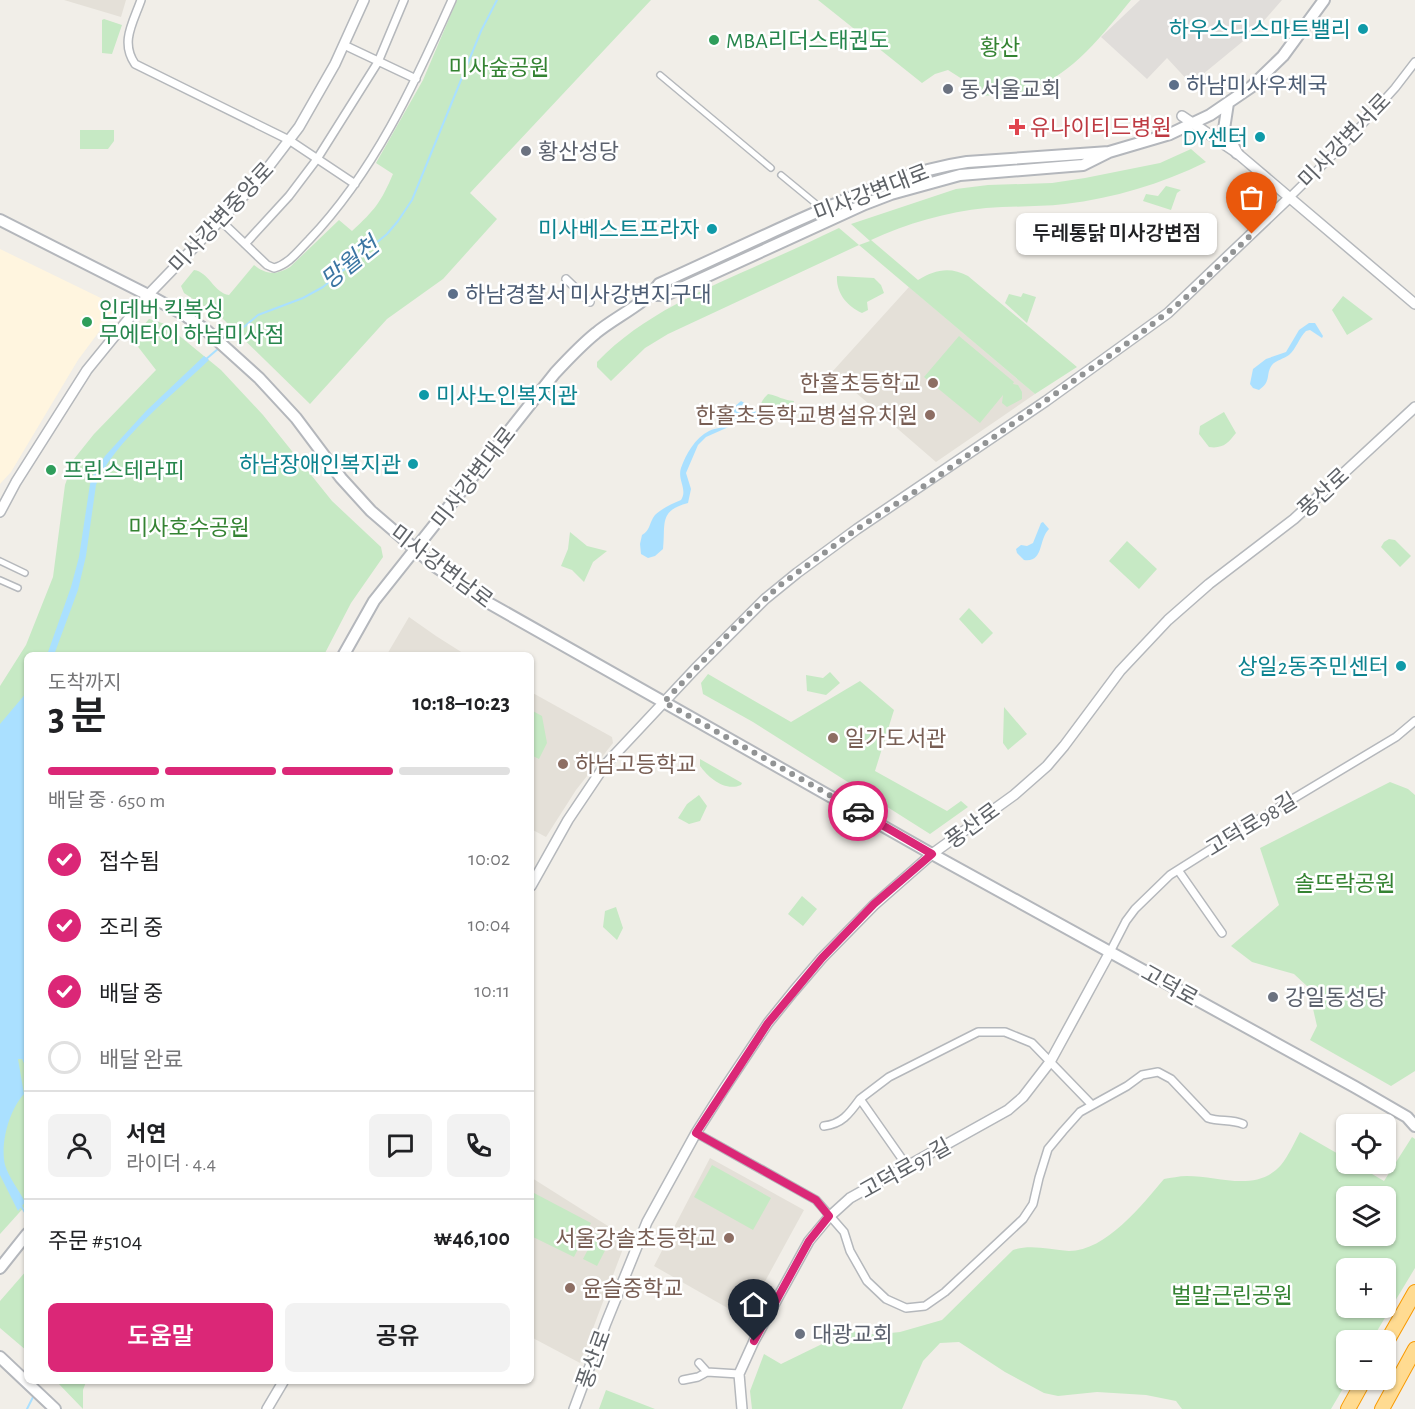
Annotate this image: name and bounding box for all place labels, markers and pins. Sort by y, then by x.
place label: 하우스디스마트밸리 [1169,18,1351,41]
marker: 하우스디스마트밸리 [1356,22,1370,36]
place label: MBA리더스태권도 [726,29,889,52]
marker: MBA리더스태권도 [707,33,721,47]
place label: 하남미사우체국 [1186,74,1328,97]
place label: 동서울교회 [960,78,1061,101]
marker: 하남미사우체국 [1167,78,1181,92]
marker: 동서울교회 [941,82,955,96]
place label: 유나이티드병원 [1030,116,1172,139]
marker: 유나이티드병원 [1008,118,1026,136]
place label: DY센터 [1182,126,1248,149]
marker: DY센터 [1253,130,1267,144]
place label: 황산성당 [538,140,619,163]
marker: 황산성당 [519,144,533,158]
pin [1226,172,1277,234]
callout: 두레통닭 미사강변점 [1015,213,1216,255]
place label: 미사베스트프라자 [538,218,700,241]
marker: 미사베스트프라자 [705,222,719,236]
place label: 하남경찰서 미사강변지구대 [465,283,712,306]
marker: 하남경찰서 미사강변지구대 [446,287,460,301]
place label: 인데버 킥복싱 무에타이 하남미사점 [99,298,285,346]
marker: 인데버 킥복싱 무에타이 하남미사점 [80,315,94,329]
place label: 한홀초등학교 [800,372,921,395]
marker: 한홀초등학교 [926,376,940,390]
place label: 미사노인복지관 [436,384,578,407]
marker: 미사노인복지관 [417,388,431,402]
place label: 한홀초등학교병설유치원 [695,404,918,427]
marker: 한홀초등학교병설유치원 [923,408,937,422]
place label: 하남장애인복지관 [239,453,401,476]
marker: 하남장애인복지관 [406,457,420,471]
place label: 프린스테라피 [63,459,184,482]
marker: 프린스테라피 [44,463,58,477]
place label: 상일2동주민센터 [1237,655,1389,678]
marker: 상일2동주민센터 [1394,659,1408,673]
place label: 일가도서관 [845,727,946,750]
marker: 일가도서관 [826,731,840,745]
place label: 하남고등학교 [575,753,696,776]
marker: 하남고등학교 [556,757,570,771]
place label: 강일동성당 [1285,986,1386,1009]
marker: 강일동성당 [1266,990,1280,1004]
place label: 서울강솔초등학교 [555,1227,717,1250]
marker: 서울강솔초등학교 [722,1231,736,1245]
place label: 윤슬중학교 [582,1277,683,1300]
pin [728,1279,779,1341]
marker: 윤슬중학교 [563,1281,577,1295]
place label: 대광교회 [812,1323,893,1346]
marker: 대광교회 [793,1327,807,1341]

